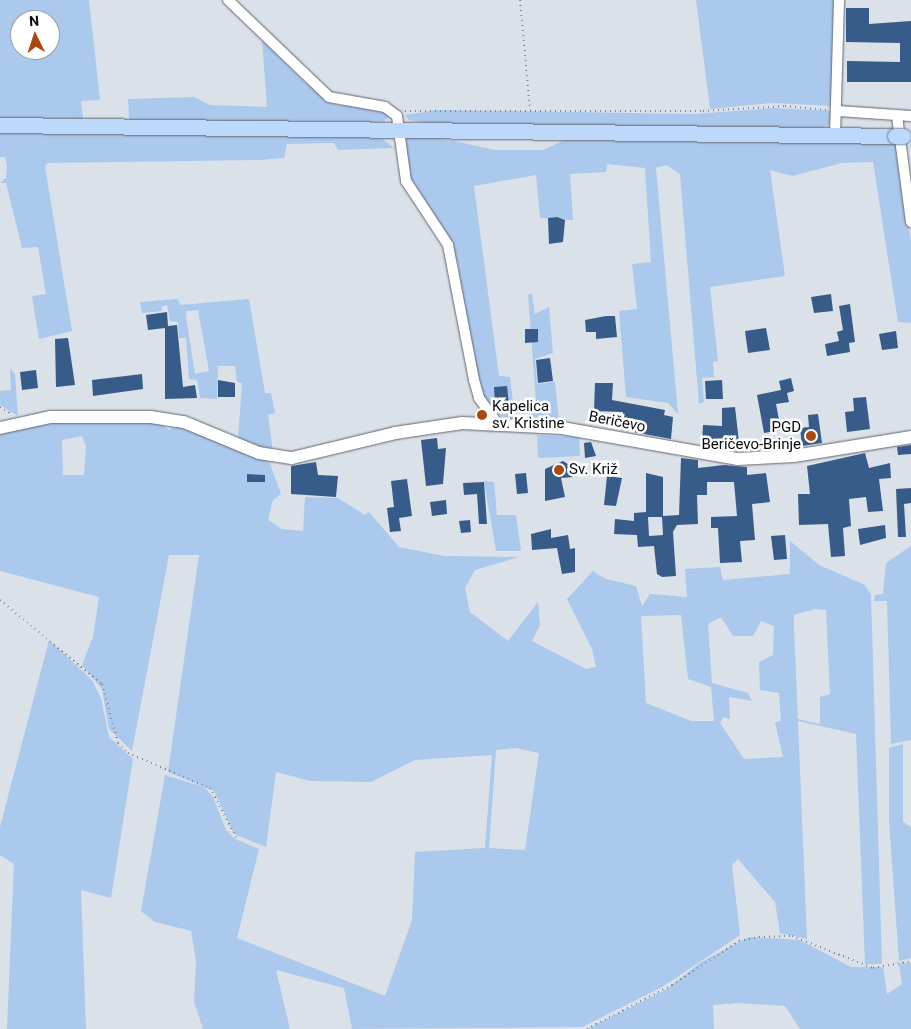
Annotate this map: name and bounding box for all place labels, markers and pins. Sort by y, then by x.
place label: Kapelica sv. Kristine [492,397,565,432]
marker: Kapelica sv. Kristine [476,409,488,421]
place label: PGD Beričevo-Brinje [702,418,801,453]
marker: PGD Beričevo-Brinje [805,430,817,442]
place label: Sv. Križ [569,461,618,479]
marker: Sv. Križ [553,464,565,476]

